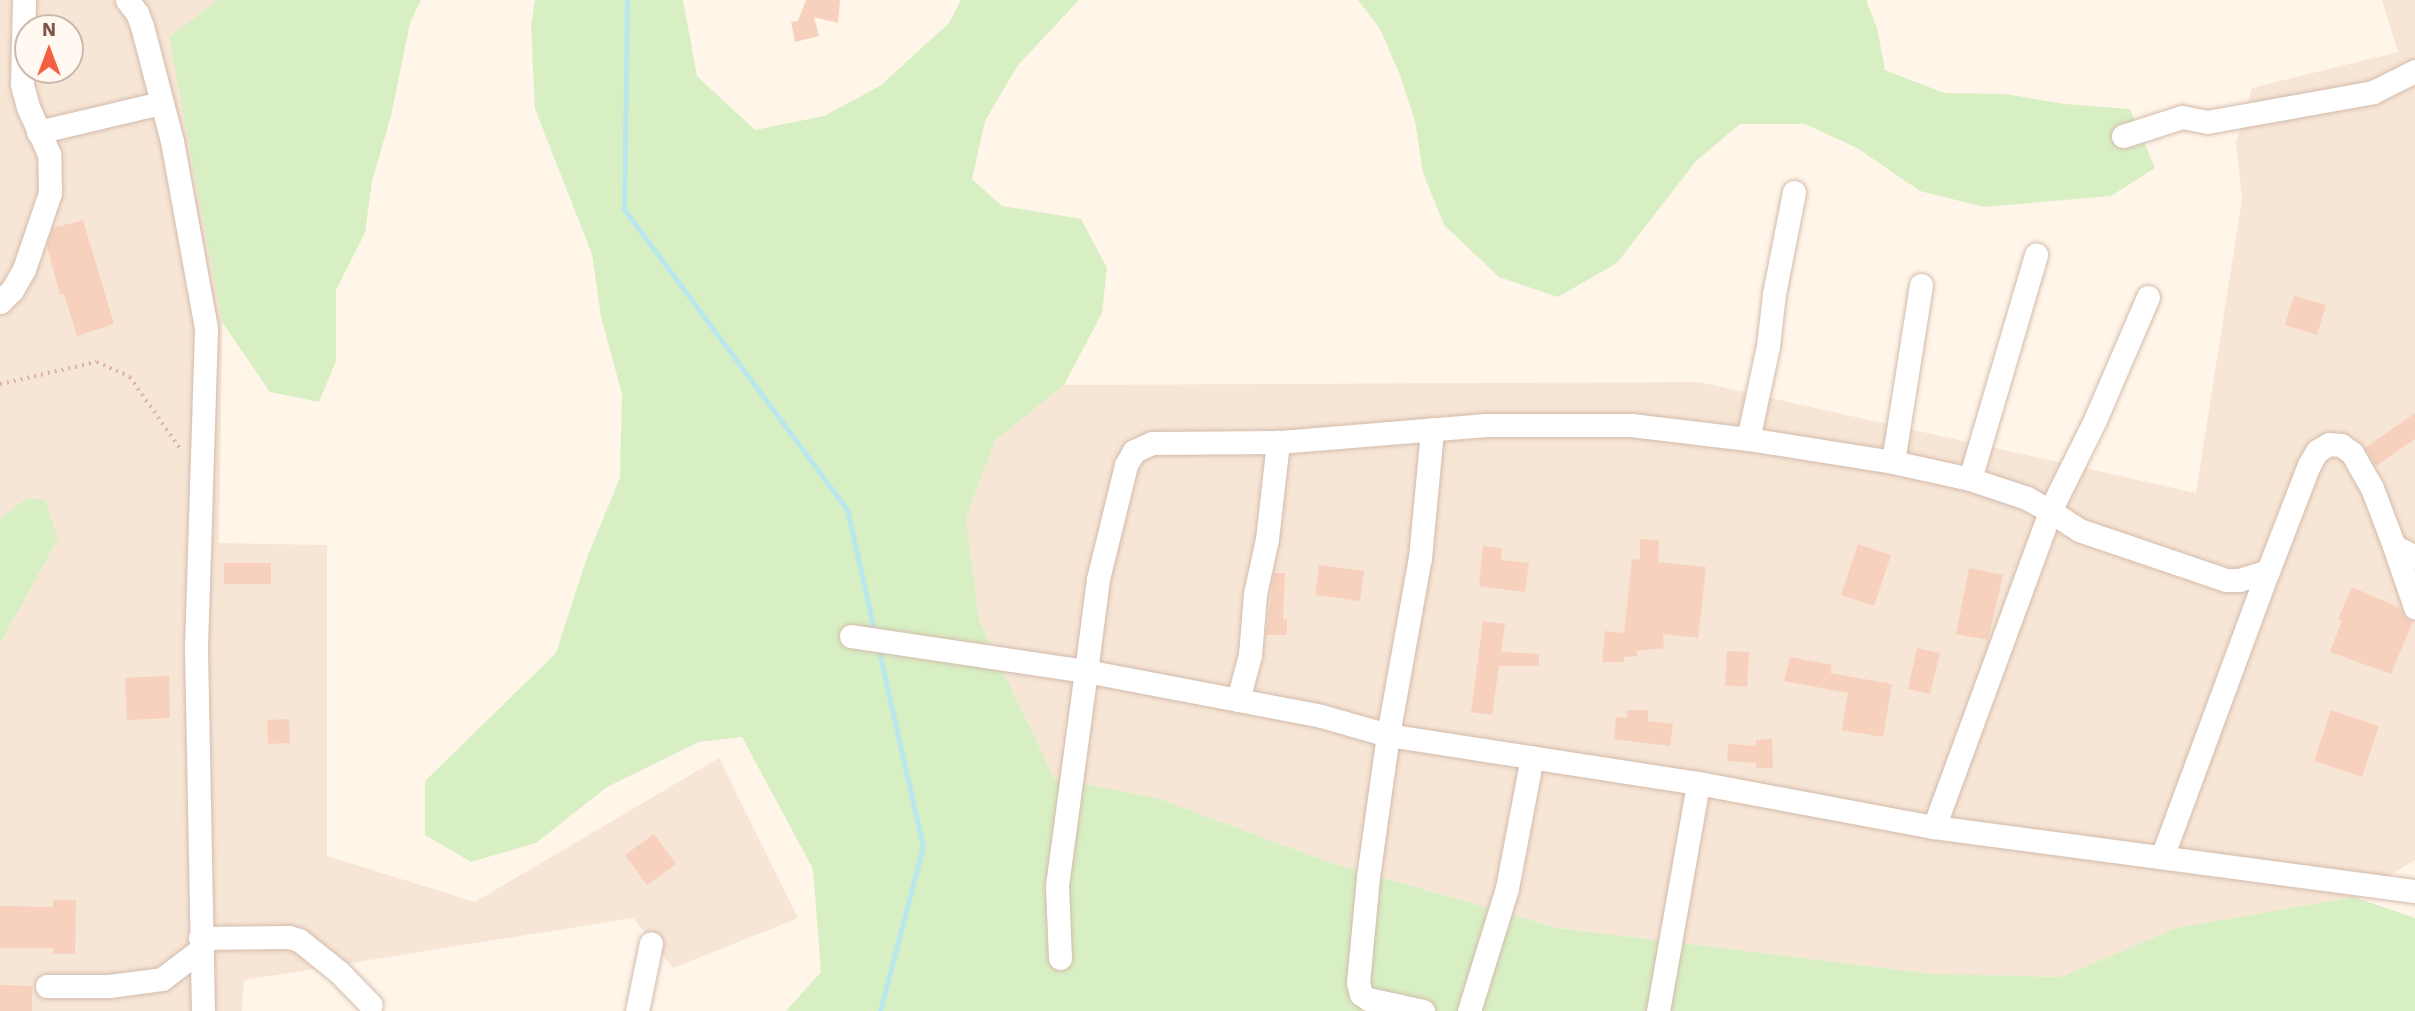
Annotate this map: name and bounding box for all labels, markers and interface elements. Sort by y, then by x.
north arrow [14,14,84,84]
text: N [42,18,56,41]

